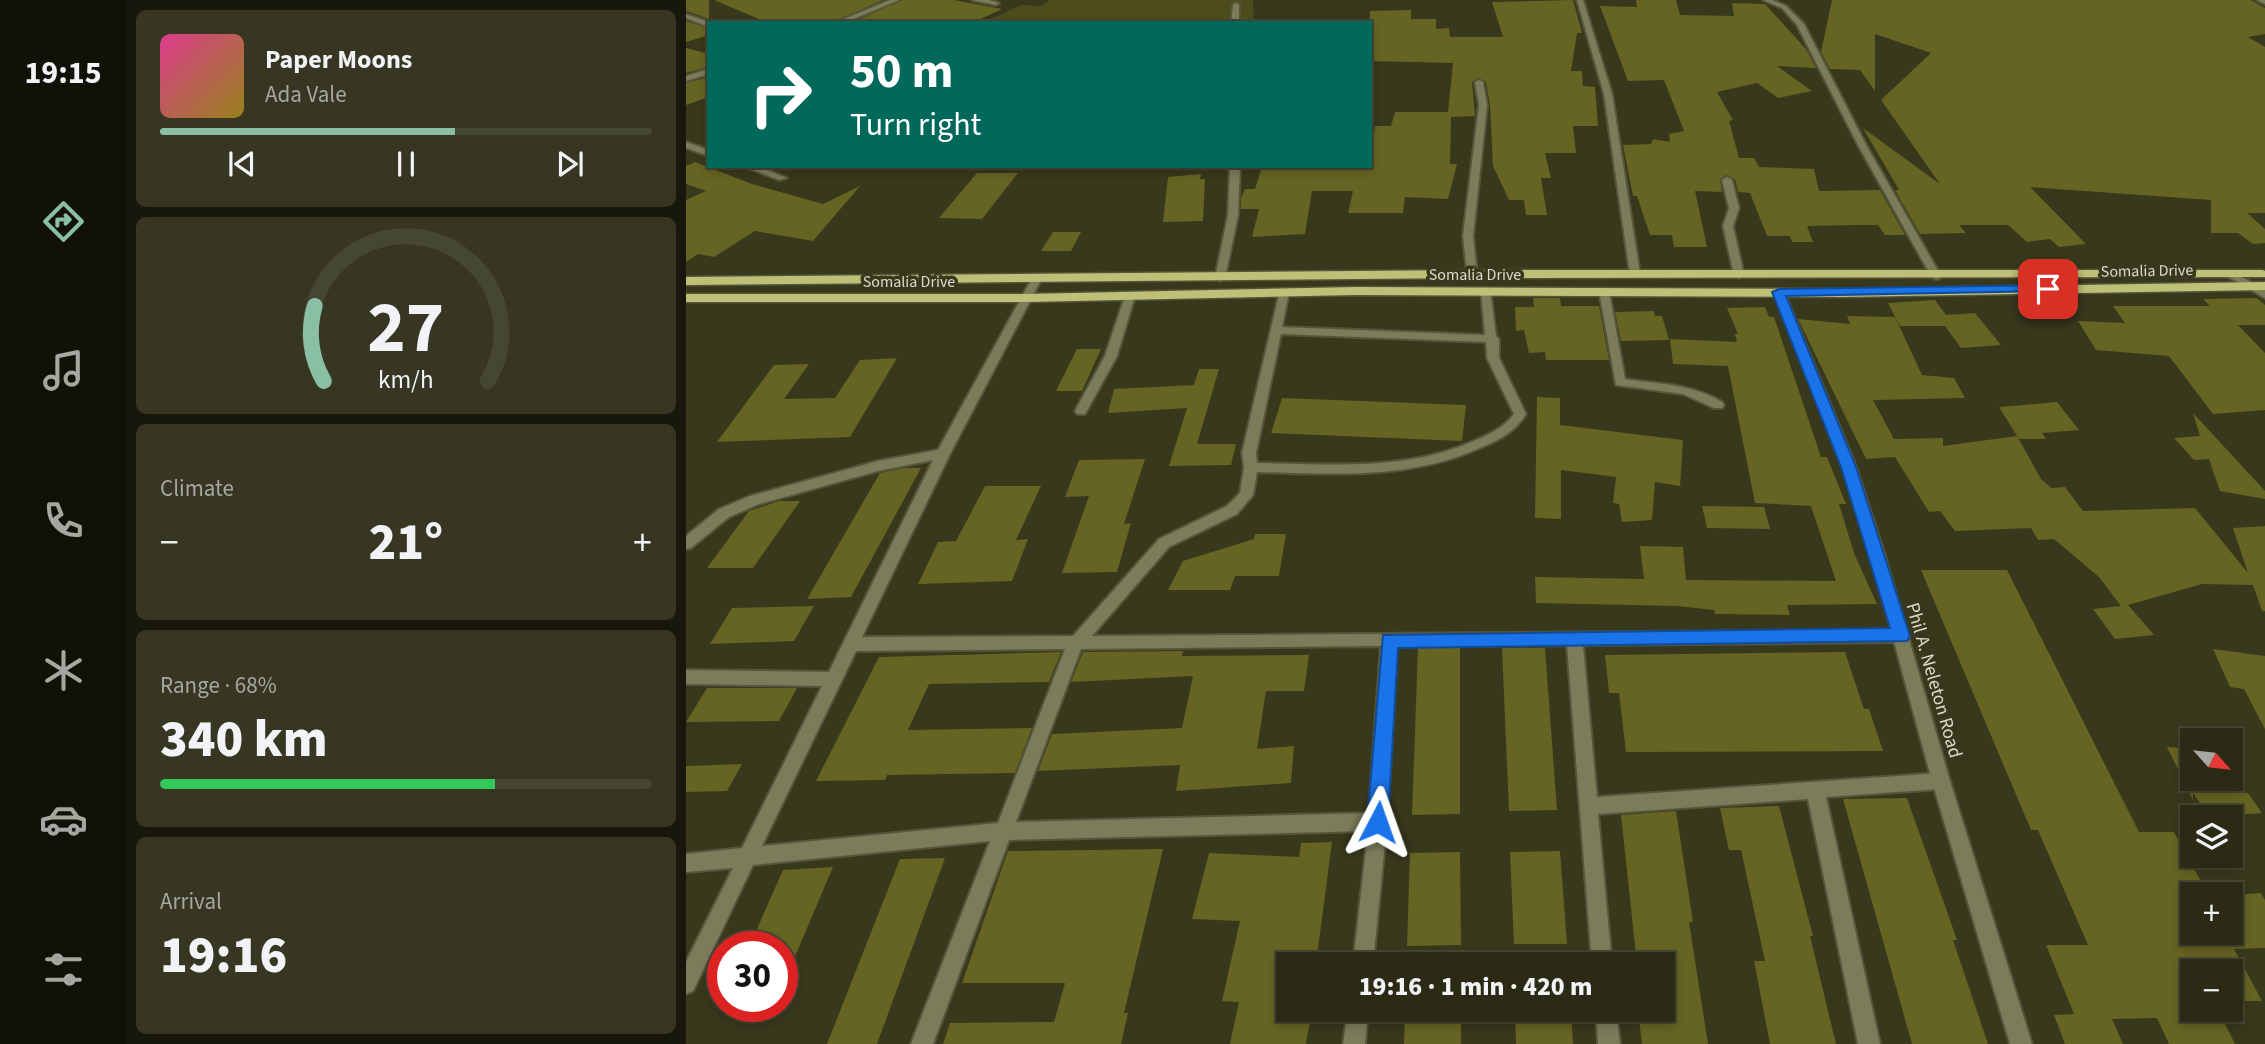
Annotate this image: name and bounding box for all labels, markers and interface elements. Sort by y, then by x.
text: 50 m [850,37,954,107]
text: Paper Moons [265,41,412,78]
icon: right [735,49,826,140]
text: 19:15 [24,50,102,96]
text: Ada Vale [265,78,347,111]
text: Turn right [850,102,981,148]
icon: previous [223,145,261,183]
icon: pause [387,145,425,183]
icon: next [551,145,589,183]
icon: directions [39,197,88,246]
pin [2018,259,2078,319]
street label: Somalia Drive [2101,259,2194,283]
street label: Somalia Drive [1429,264,1521,286]
icon: arrive [2029,270,2067,308]
street label: Somalia Drive [863,271,955,293]
text: 27 [368,277,444,381]
icon: music [39,346,88,395]
text: km/h [378,362,434,398]
text: Climate [160,472,234,505]
icon: phone [39,496,88,545]
text: 21° [369,506,443,580]
text: − [160,516,179,570]
text: + [633,516,652,570]
street label: Phil A. Neleton Road [1898,600,1969,761]
icon: climate [39,646,88,695]
text: Range · 68% [160,669,277,702]
text: 340 km [160,703,328,777]
north arrow [2180,728,2244,791]
map controls [2180,728,2243,1022]
position arrow [1341,785,1415,859]
icon: car [39,795,88,844]
button: layers [2180,805,2243,868]
button: + [2180,882,2243,945]
text: Arrival [160,885,222,918]
text: 19:16 [160,919,287,993]
speed limit sign: 30 [707,931,798,1022]
icon: filters [39,945,88,994]
button: − [2180,959,2243,1022]
text: 19:16 · 1 min · 420 m [1359,968,1592,1005]

